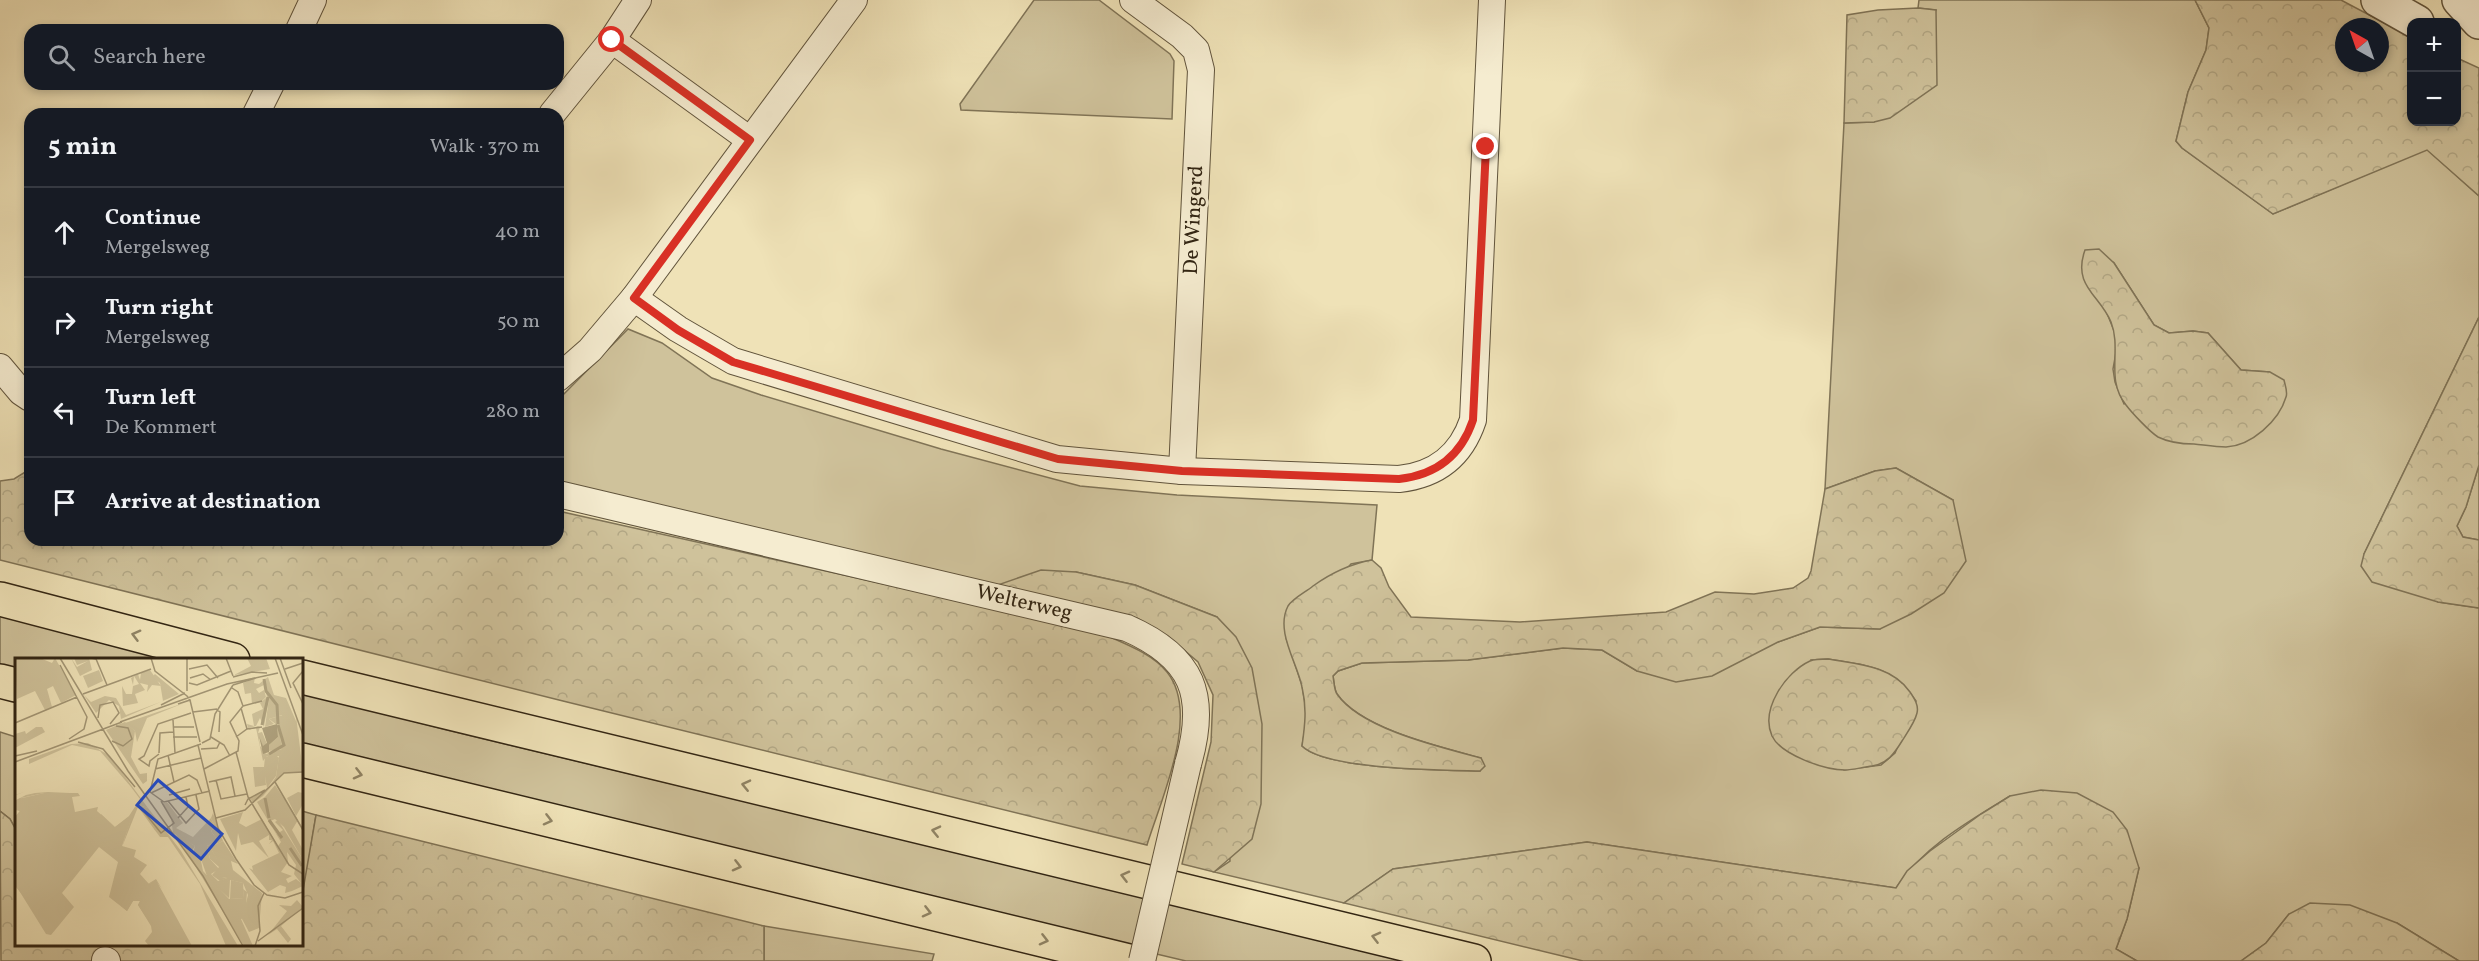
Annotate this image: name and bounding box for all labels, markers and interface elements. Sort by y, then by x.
north arrow [2335,18,2389,72]
map controls [2407,18,2461,126]
button: + [2407,18,2461,72]
search box [24,24,564,90]
route start [598,26,624,52]
icon: search [45,41,78,74]
text: Search here [93,42,206,73]
button: − [2407,72,2461,126]
text: 5 min [48,129,117,165]
text: Walk · 370 m [430,133,540,161]
route end [1472,133,1498,159]
street label: De Wingerd [1177,165,1211,275]
text: Continue [105,203,201,234]
icon: ahead [48,216,81,249]
text: 40 m [495,218,540,246]
text: Mergelsweg [105,234,210,262]
text: Turn right [105,293,213,324]
icon: right [48,306,81,339]
text: 50 m [497,308,540,336]
text: Mergelsweg [105,324,210,352]
text: Turn left [105,383,196,414]
icon: left [48,396,81,429]
text: 280 m [485,398,540,426]
text: De Kommert [105,414,217,442]
icon: arrive [48,486,81,519]
text: Arrive at destination [105,487,321,518]
street label: Welterweg [973,578,1075,628]
one-way arrow [131,629,141,642]
inset map [15,658,303,946]
one-way arrow [353,767,363,780]
one-way arrow [741,780,751,793]
one-way arrow [543,813,553,826]
one-way arrow [931,825,941,838]
one-way arrow [732,858,742,871]
one-way arrow [1121,871,1131,884]
one-way arrow [922,904,932,917]
one-way arrow [1371,932,1381,945]
one-way arrow [1039,933,1049,946]

